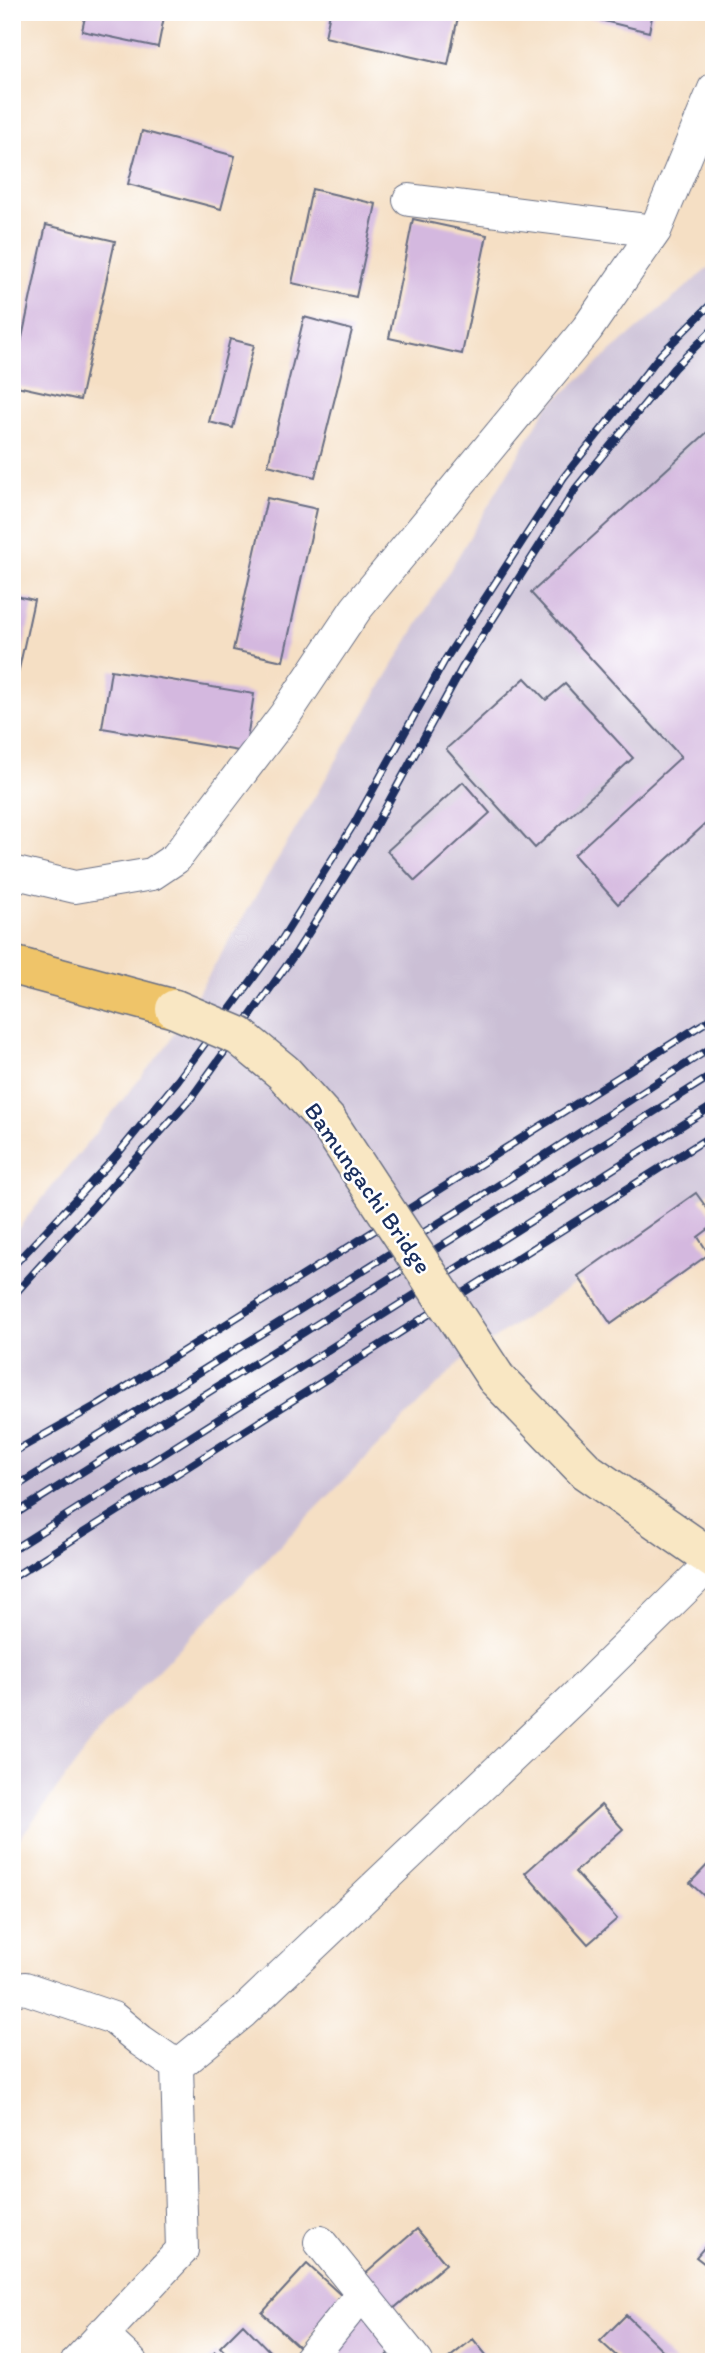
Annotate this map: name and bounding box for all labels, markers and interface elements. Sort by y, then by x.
street label: Bamungachi Bridge [299,1097,438,1279]

